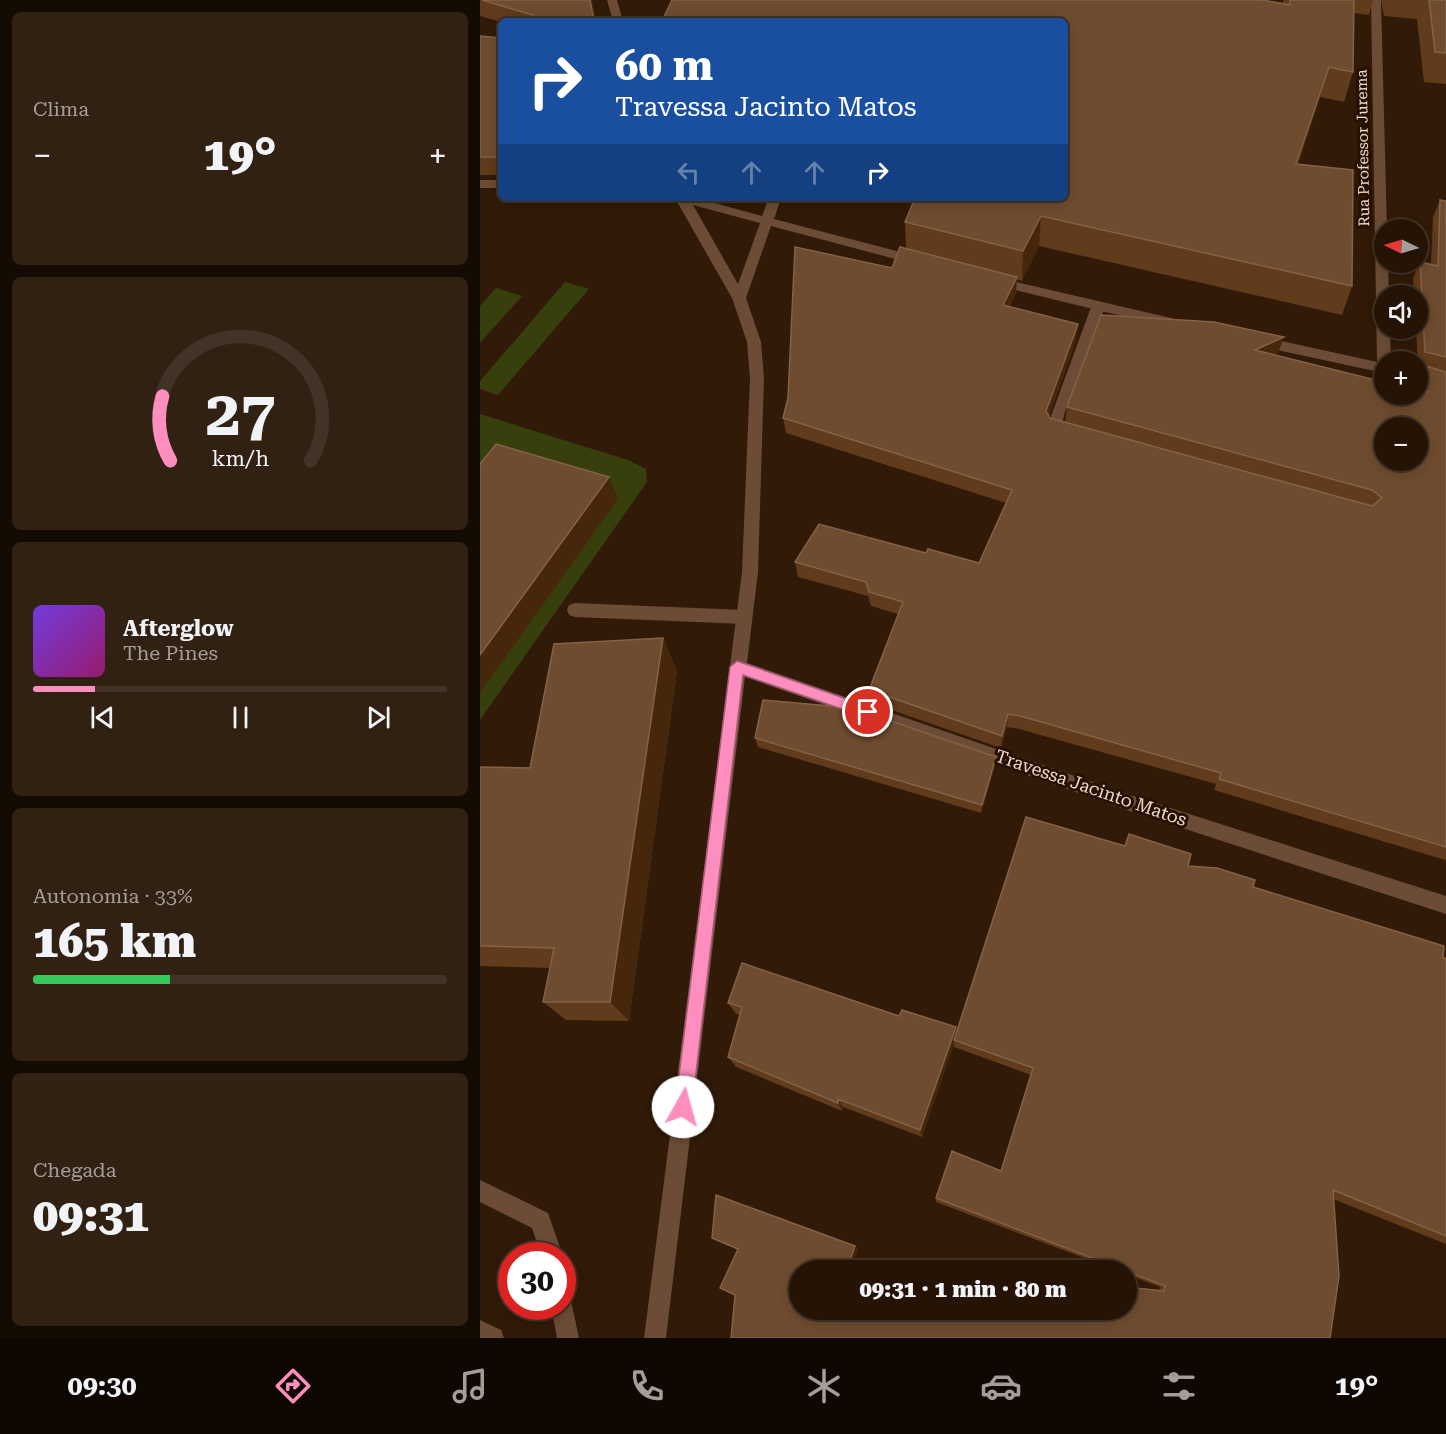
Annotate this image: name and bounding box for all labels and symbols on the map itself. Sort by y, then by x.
street label: Rua Professor Jurema [1353,69,1373,227]
north arrow [1374,219,1428,273]
pin [842,686,893,737]
street label: Travessa Jacinto Matos [993,745,1190,830]
position arrow [651,1075,715,1139]
speed limit sign: 30 [498,1242,576,1320]

